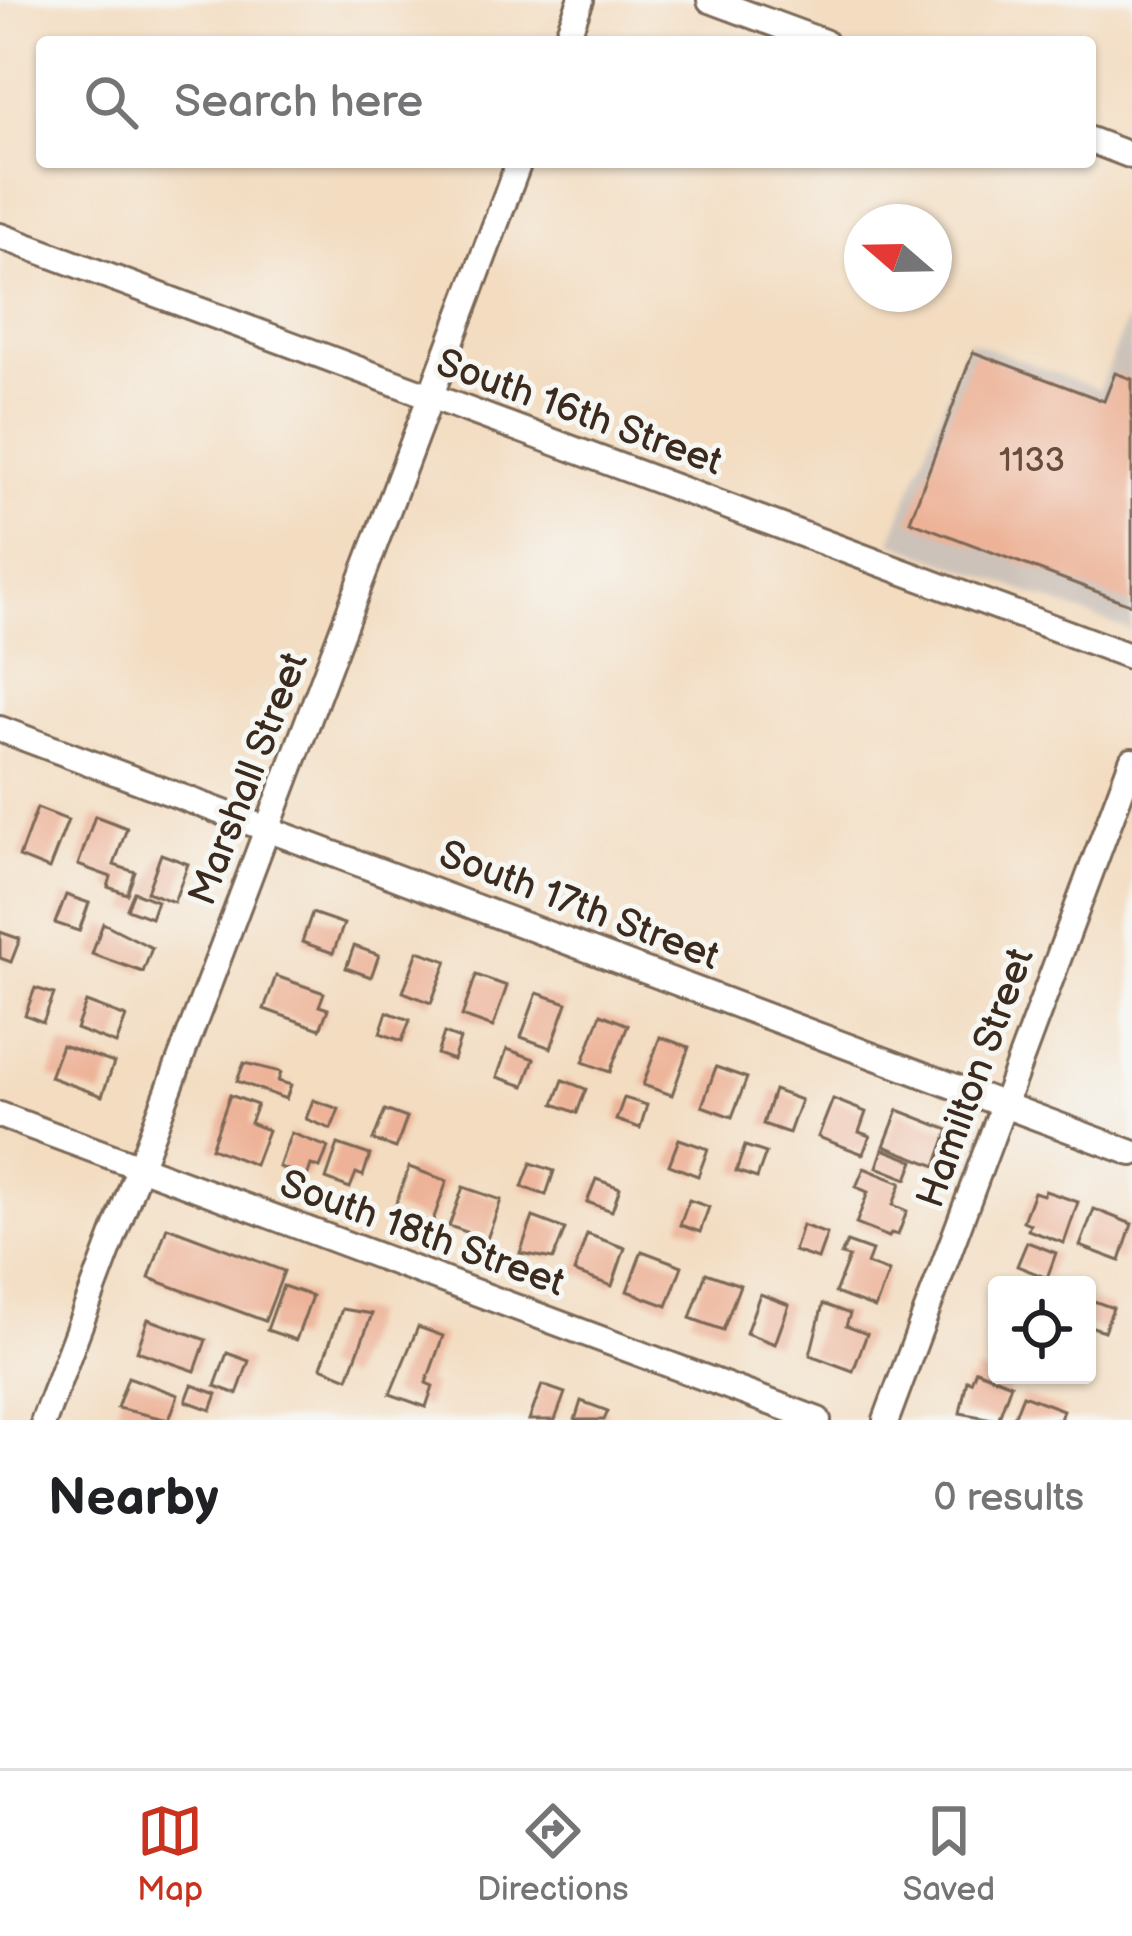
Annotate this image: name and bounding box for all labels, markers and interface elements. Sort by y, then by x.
search box [36,36,1096,168]
icon: search [78,69,144,135]
text: Search here [174,75,423,130]
north arrow [844,204,952,312]
street label: South 16th Street [430,340,728,486]
house number: 1133 [999,441,1065,481]
street label: Marshall Street [179,646,319,912]
street label: South 17th Street [433,831,726,981]
street label: Hamilton Street [907,942,1045,1214]
street label: South 18th Street [273,1161,571,1307]
map controls [988,1276,1096,1384]
button: locate [988,1276,1096,1384]
text: Nearby [48,1468,219,1529]
text: 0 results [933,1475,1084,1522]
tab: Map [137,1798,203,1910]
tab: Directions [477,1798,629,1910]
tab: Saved [902,1798,995,1910]

